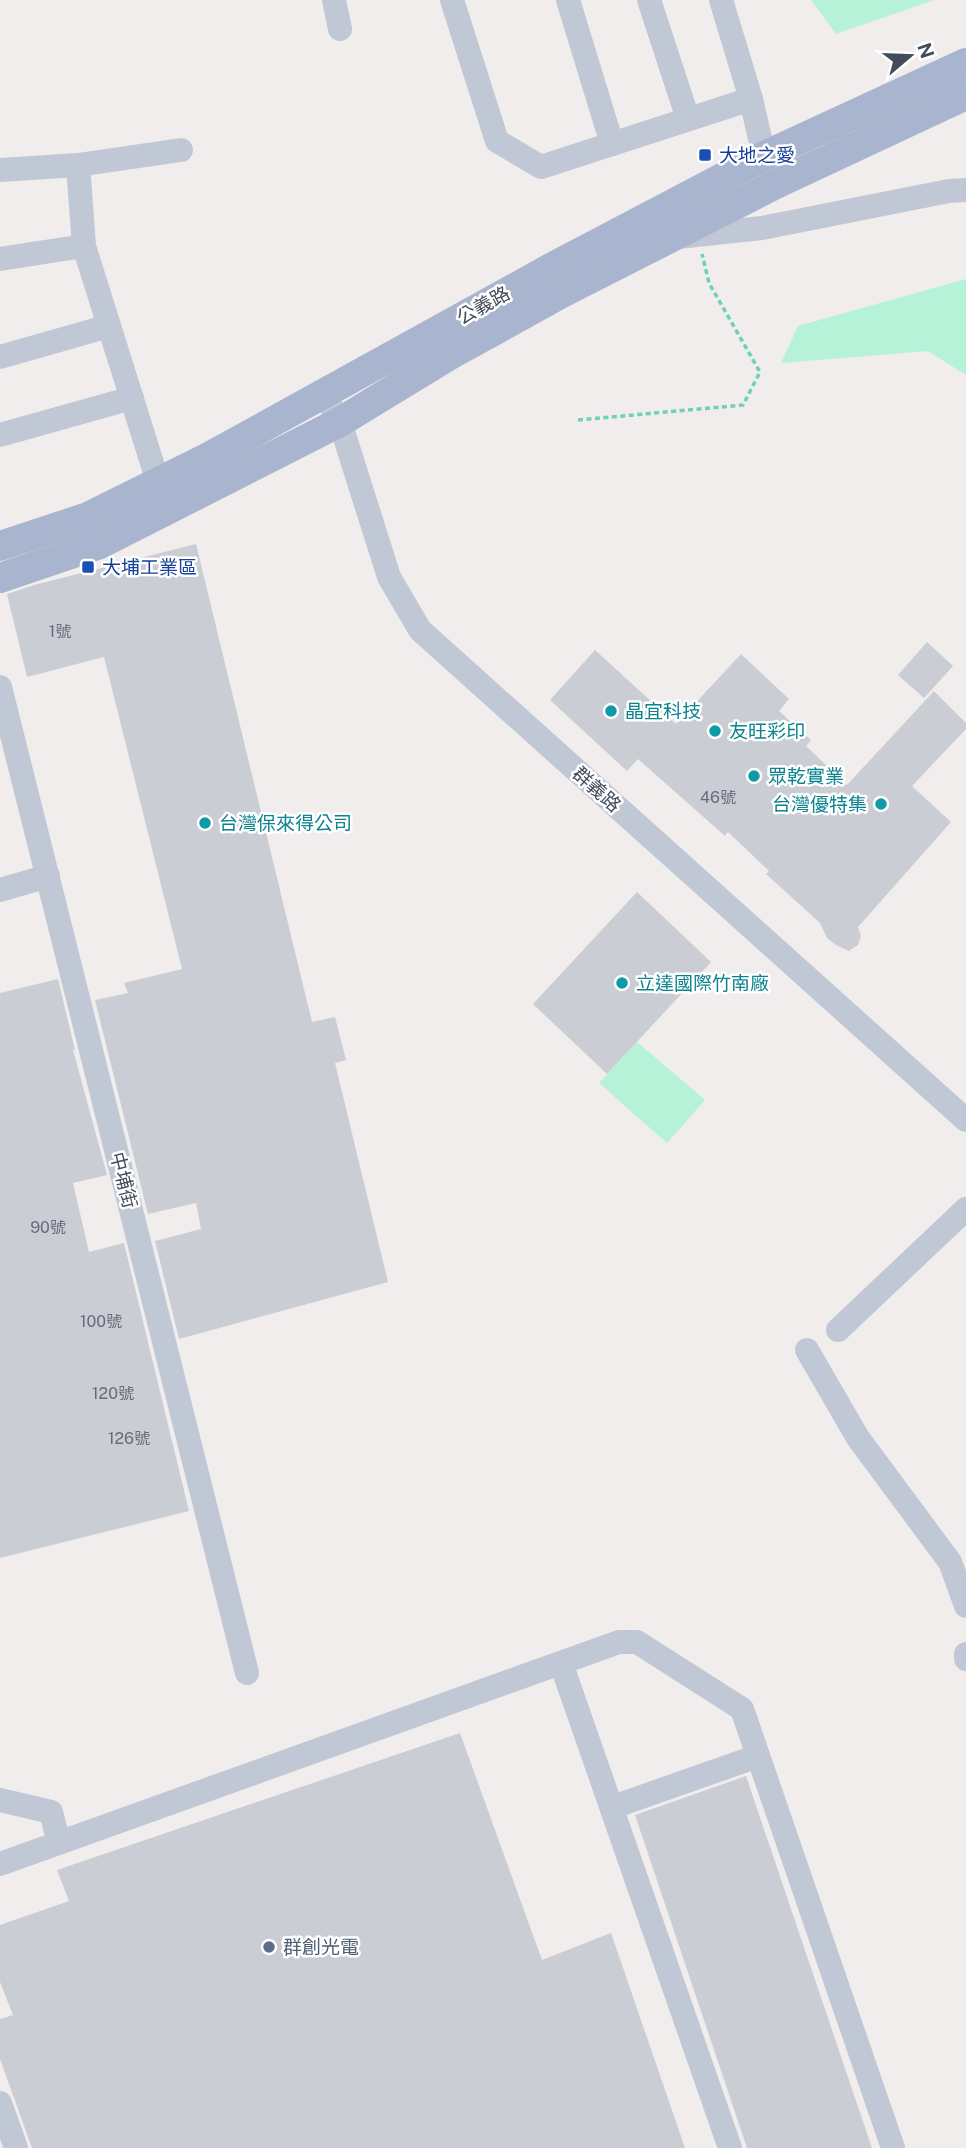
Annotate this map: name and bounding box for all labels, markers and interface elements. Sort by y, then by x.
north arrow [875,21,945,91]
text: N [913,40,939,61]
place label: 大地之愛 [719,144,795,166]
marker: 大地之愛 [697,147,713,163]
street label: 公義路 [453,282,513,328]
place label: 大埔工業區 [102,556,197,578]
marker: 大埔工業區 [80,559,96,575]
house number: 1號 [49,622,71,641]
place label: 晶宜科技 [625,700,701,722]
marker: 晶宜科技 [603,703,619,719]
place label: 友旺彩印 [729,720,805,742]
marker: 友旺彩印 [707,723,723,739]
street label: 群義路 [568,762,626,816]
place label: 眾乾實業 [768,765,844,787]
marker: 眾乾實業 [746,768,762,784]
house number: 46號 [700,788,736,807]
place label: 台灣優特集 [772,793,867,815]
marker: 台灣優特集 [873,796,889,812]
place label: 台灣保來得公司 [219,812,352,834]
marker: 台灣保來得公司 [197,815,213,831]
place label: 立達國際竹南廠 [636,972,769,994]
marker: 立達國際竹南廠 [614,975,630,991]
street label: 中埔街 [106,1150,142,1210]
house number: 90號 [30,1218,66,1237]
house number: 100號 [80,1312,122,1331]
house number: 120號 [92,1384,134,1403]
house number: 126號 [108,1429,150,1448]
place label: 群創光電 [283,1936,359,1958]
marker: 群創光電 [261,1939,277,1955]

